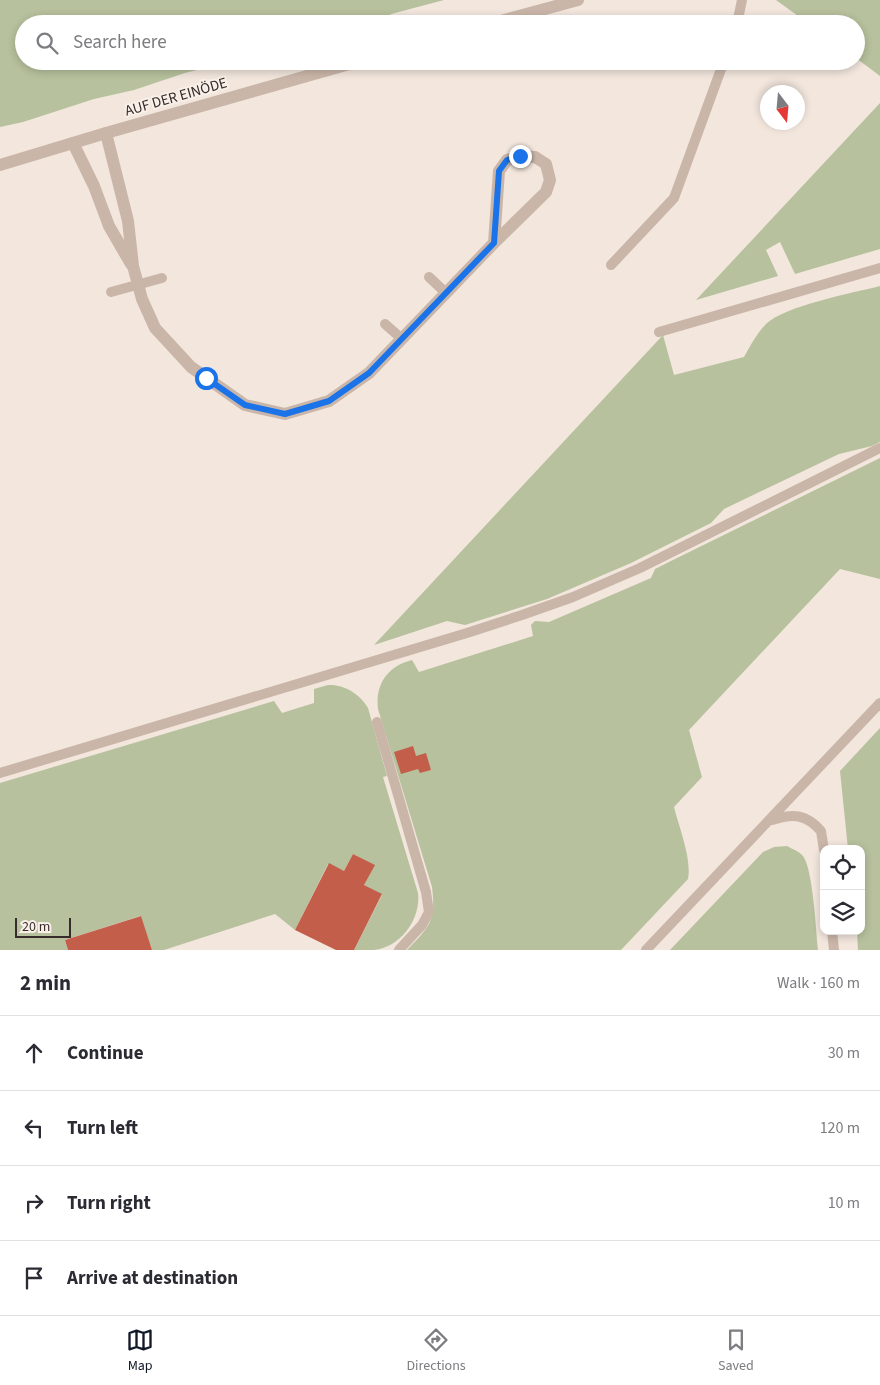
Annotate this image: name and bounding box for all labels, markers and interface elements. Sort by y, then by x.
search box [15,15,865,70]
icon: search [33,29,61,57]
text: Search here [73,29,167,56]
street label: AUF DER EINÖDE [122,72,230,122]
north arrow [760,85,805,130]
route end [509,145,532,168]
route start [195,367,218,390]
map controls [820,845,865,935]
button: locate [820,845,865,890]
button: layers [820,890,865,935]
scale bar [15,915,71,938]
text: 20 m [22,917,50,937]
text: 2 min [20,968,71,998]
text: Walk · 160 m [777,972,860,994]
icon: ahead [20,1039,48,1067]
text: Continue [67,1040,144,1067]
text: 30 m [828,1042,860,1064]
icon: left [20,1114,48,1142]
text: Turn left [67,1115,138,1142]
text: 120 m [820,1117,860,1139]
icon: right [20,1189,48,1217]
text: Turn right [67,1190,151,1217]
text: 10 m [828,1192,860,1214]
icon: arrive [20,1264,48,1292]
text: Arrive at destination [67,1265,238,1292]
tab: Map [126,1326,154,1376]
tab: Directions [406,1326,466,1376]
tab: Saved [718,1326,754,1376]

